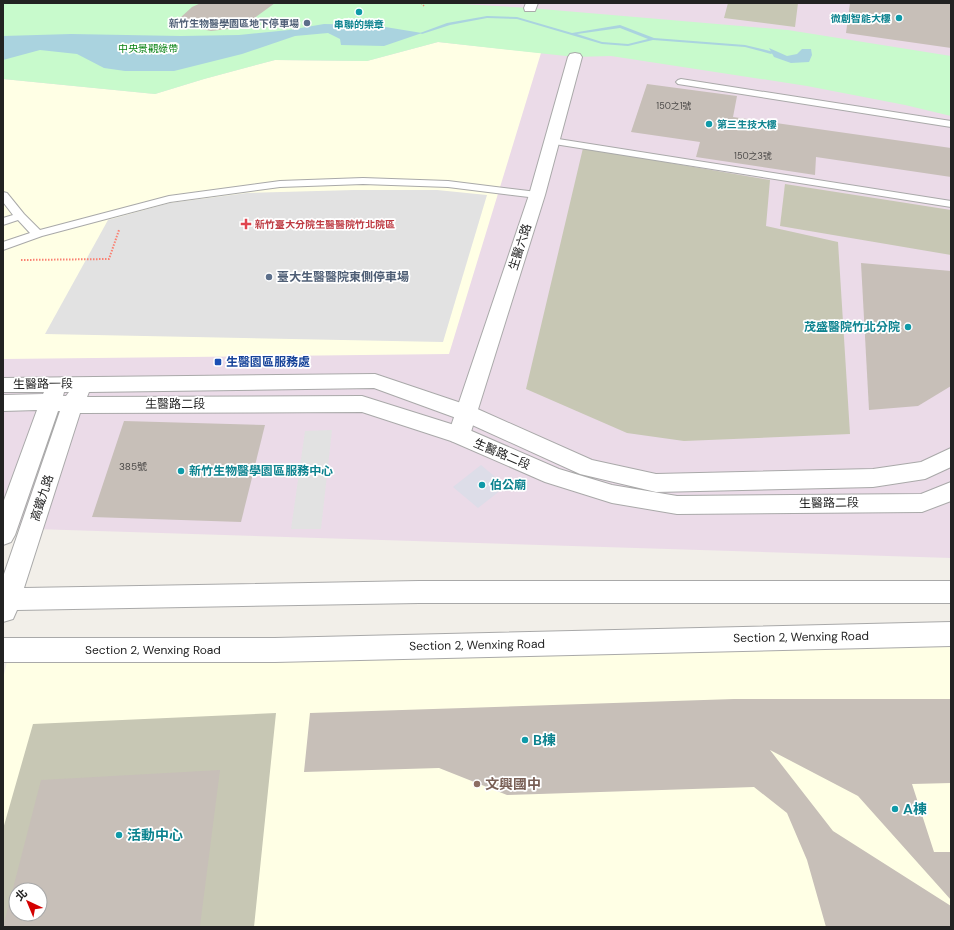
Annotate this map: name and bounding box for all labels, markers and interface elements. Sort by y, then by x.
marker: 串聯的樂章 [354,7,364,17]
place label: 微創智能大樓 [831,12,891,25]
marker: 微創智能大樓 [894,13,904,23]
place label: 新竹生物醫學園區地下停車場 [169,17,299,30]
marker: 新竹生物醫學園區地下停車場 [302,18,312,28]
place label: 串聯的樂章 [334,18,384,31]
park label: 中央景觀綠帶 [118,42,178,55]
house number: 150之1號 [656,100,692,112]
place label: 第三生技大樓 [717,118,777,131]
marker: 第三生技大樓 [704,119,714,129]
house number: 150之3號 [734,150,772,162]
marker: 新竹臺大分院生醫醫院竹北院區 [240,218,252,230]
place label: 新竹臺大分院生醫醫院竹北院區 [255,218,395,231]
street label: 生醫六路 [505,222,535,272]
place label: 臺大生醫醫院東側停車場 [277,269,409,285]
marker: 臺大生醫醫院東側停車場 [264,272,274,282]
place label: 茂盛醫院竹北分院 [804,319,900,335]
marker: 茂盛醫院竹北分院 [903,322,913,332]
place label: 生醫園區服務處 [226,354,310,370]
marker: 生醫園區服務處 [213,357,223,367]
street label: 生醫路一段 [13,375,73,393]
street label: 生醫路二段 [145,396,205,412]
street label: 生醫路二段 [471,435,533,473]
house number: 385號 [119,460,147,473]
place label: 新竹生物醫學園區服務中心 [189,463,333,479]
marker: 新竹生物醫學園區服務中心 [176,466,186,476]
street label: 高鐵九路 [27,473,57,523]
place label: 伯公廟 [490,477,526,493]
marker: 伯公廟 [477,480,487,490]
street label: 生醫路二段 [799,494,859,512]
street label: Section 2, Wenxing Road [733,628,869,646]
street label: Section 2, Wenxing Road [409,636,545,654]
street label: Section 2, Wenxing Road [85,642,221,658]
place label: B棟 [533,731,556,749]
marker: B棟 [520,735,530,745]
place label: 文興國中 [485,775,541,793]
marker: 文興國中 [472,779,482,789]
place label: A棟 [903,800,927,818]
marker: A棟 [890,804,900,814]
place label: 活動中心 [127,826,183,844]
marker: 活動中心 [114,830,124,840]
north arrow [8,882,48,922]
text: 北 [12,886,30,904]

